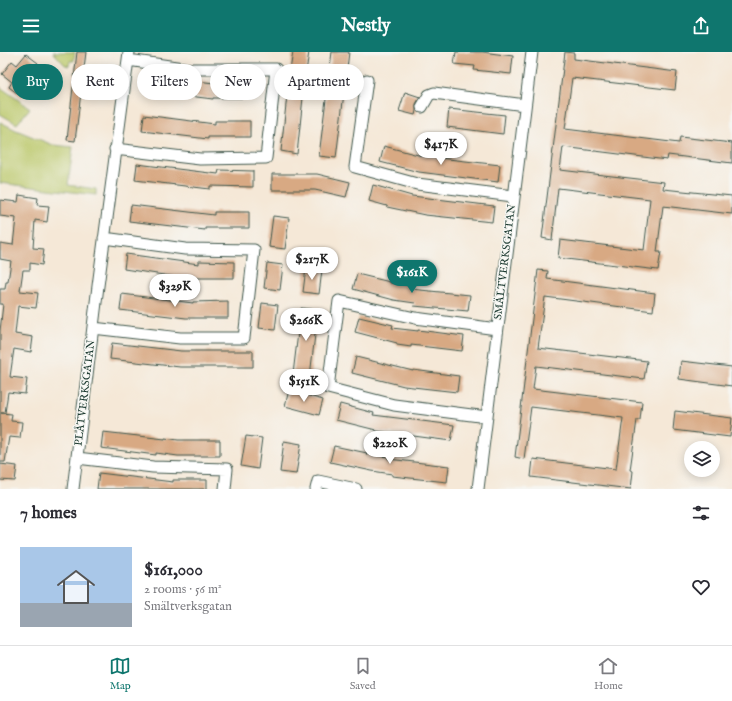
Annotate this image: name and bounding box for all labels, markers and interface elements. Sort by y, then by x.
icon: menu [20,15,42,37]
text: Nestly [341,15,391,38]
icon: share [690,15,712,37]
chip: Buy [12,64,63,100]
chip: Rent [71,64,129,100]
chip: Filters [137,64,202,100]
chip: New [210,64,266,100]
chip: Apartment [274,64,364,100]
pin: $417K [413,132,469,166]
text: $417K [424,136,458,153]
street label: SMÄLTVERKSGATAN [491,203,519,321]
pin: $217K [284,247,340,281]
text: $217K [295,251,329,268]
pin: $161K [384,260,440,294]
text: $161K [396,264,428,281]
pin: $329K [147,274,203,308]
text: $329K [158,278,192,295]
pin: $266K [278,308,334,342]
text: $266K [289,312,323,329]
street label: PLÅTVERKSGATAN [72,339,99,447]
pin: $151K [276,369,332,403]
text: $151K [289,373,320,390]
pin: $220K [362,431,418,465]
text: $220K [372,435,408,452]
map controls [684,441,720,477]
button: layers [684,441,720,477]
icon: filters [690,502,712,524]
text: 7 homes [20,503,77,524]
text: $161,000 [144,560,203,581]
icon: home [52,563,100,611]
icon: heart [690,576,712,598]
text: 2 rooms · 56 m² [144,581,222,598]
text: Smältverksgatan [144,598,232,615]
tab: Map [109,655,131,693]
tab: Saved [350,655,376,693]
tab: Home [594,655,623,693]

